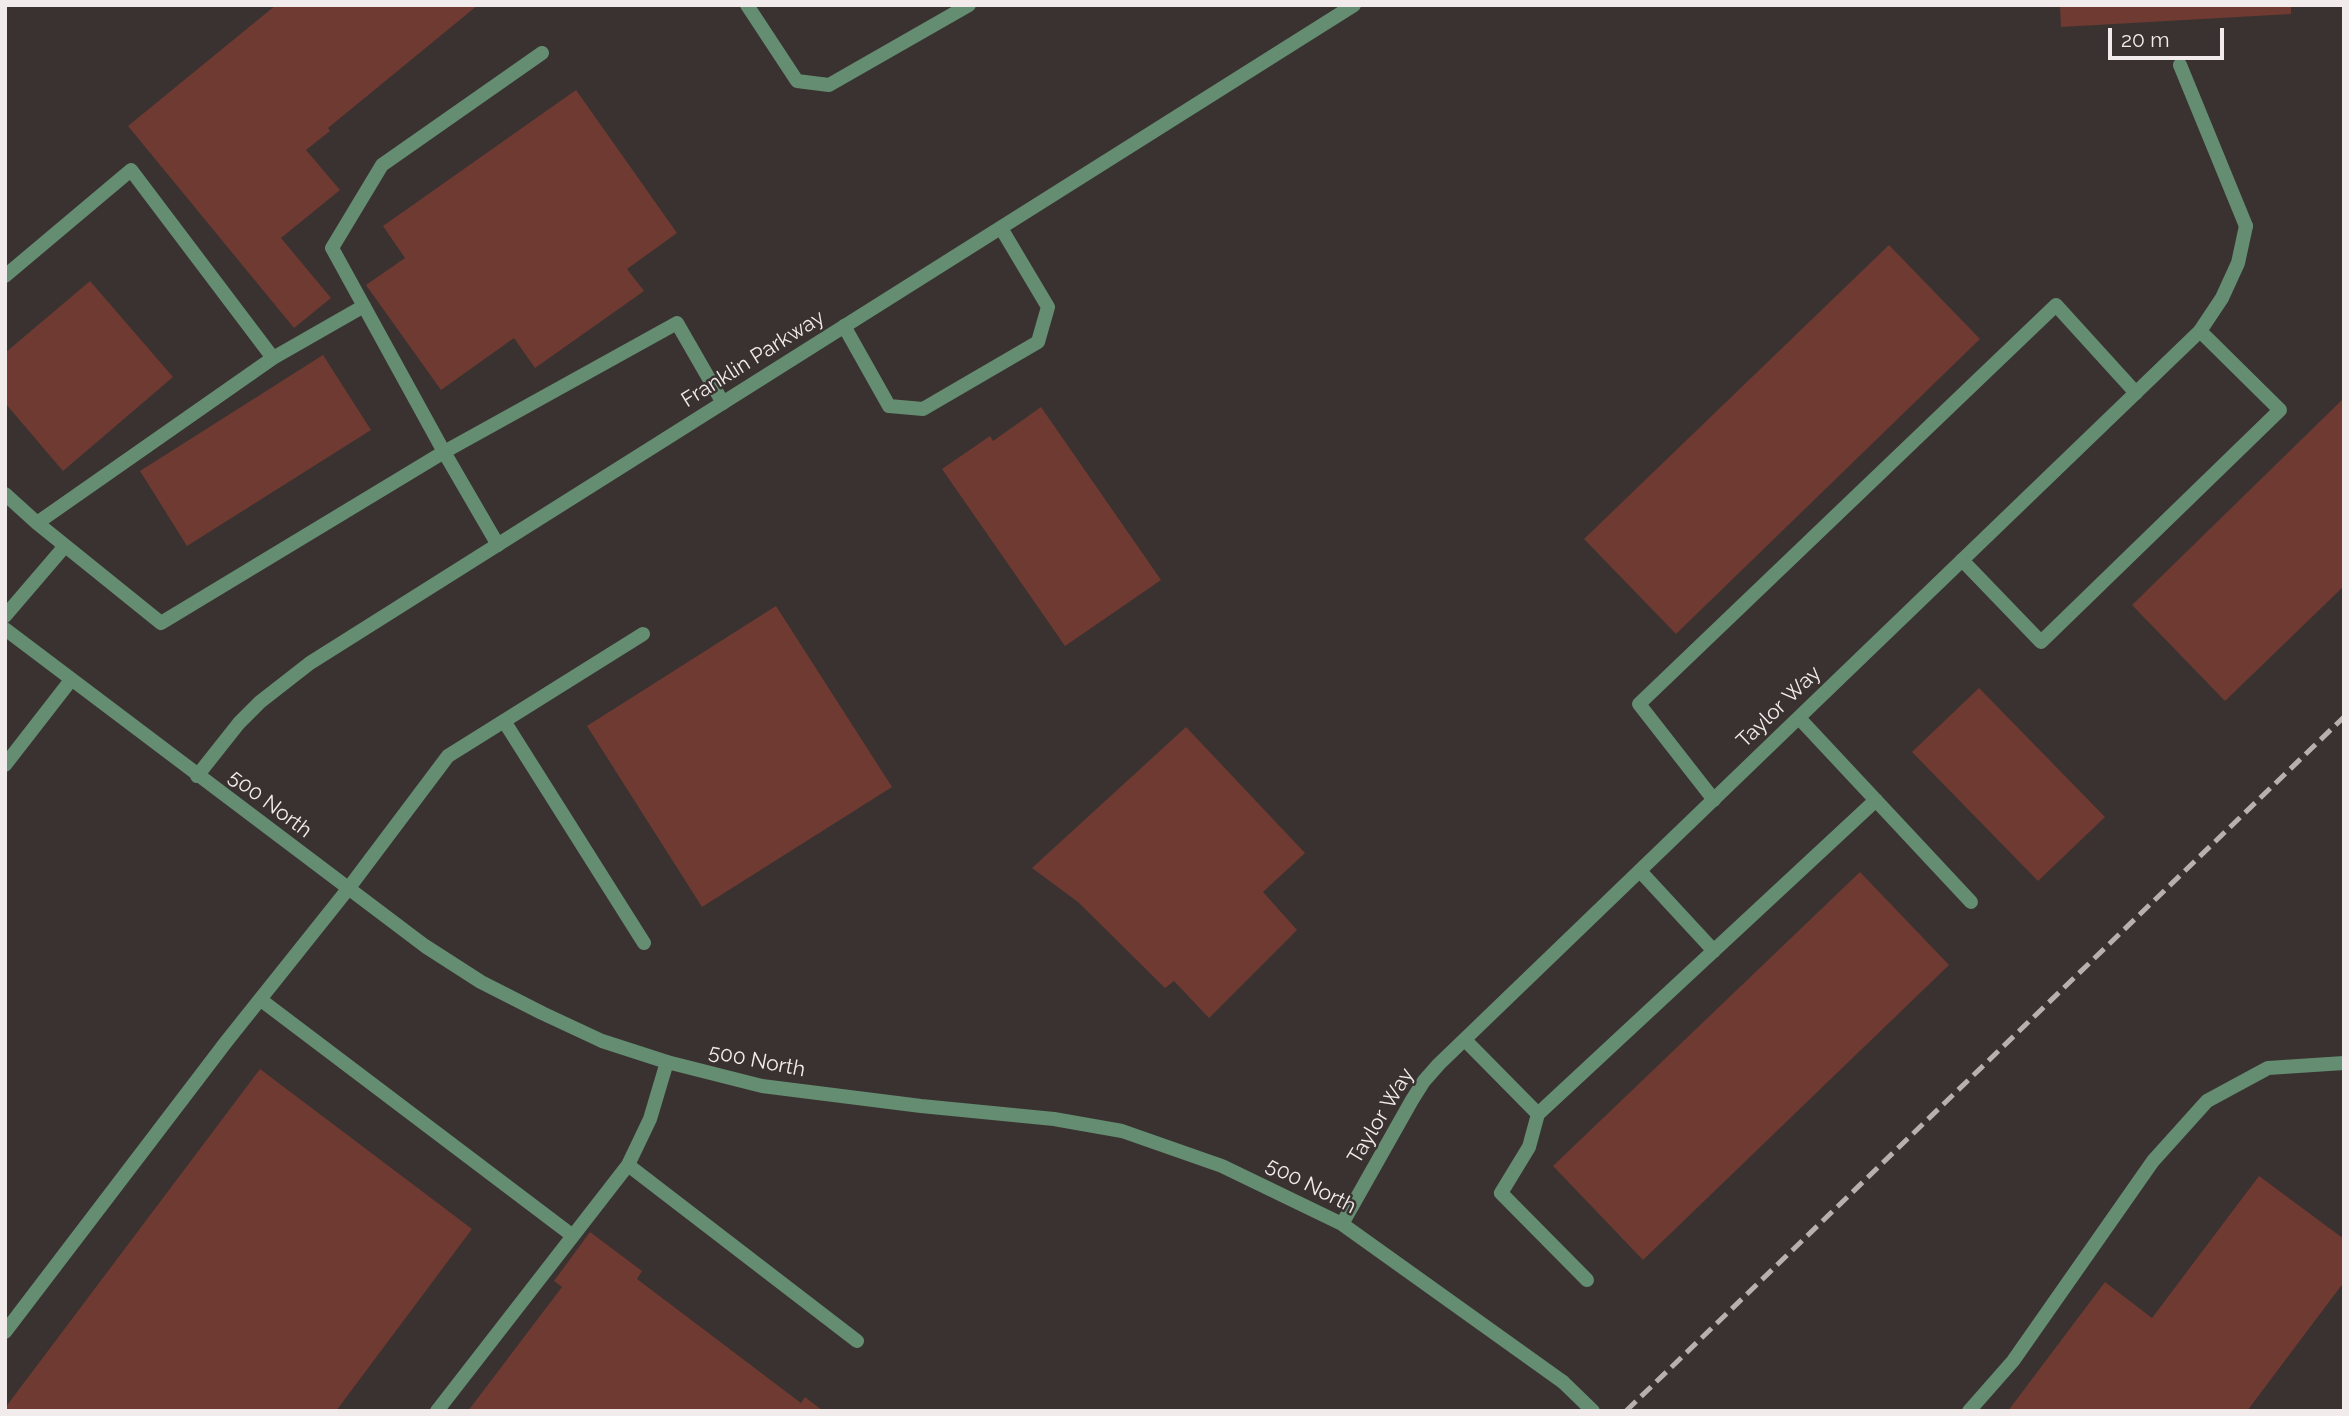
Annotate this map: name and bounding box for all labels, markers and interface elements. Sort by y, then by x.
scale bar [2111,14,2226,58]
text: 20 m [2121,27,2169,52]
street label: Franklin Parkway [677,305,829,413]
street label: Taylor Way [1732,661,1826,753]
street label: 500 North [223,765,317,843]
street label: 500 North [707,1039,807,1083]
street label: Taylor Way [1343,1063,1419,1169]
street label: 500 North [1262,1153,1360,1219]

